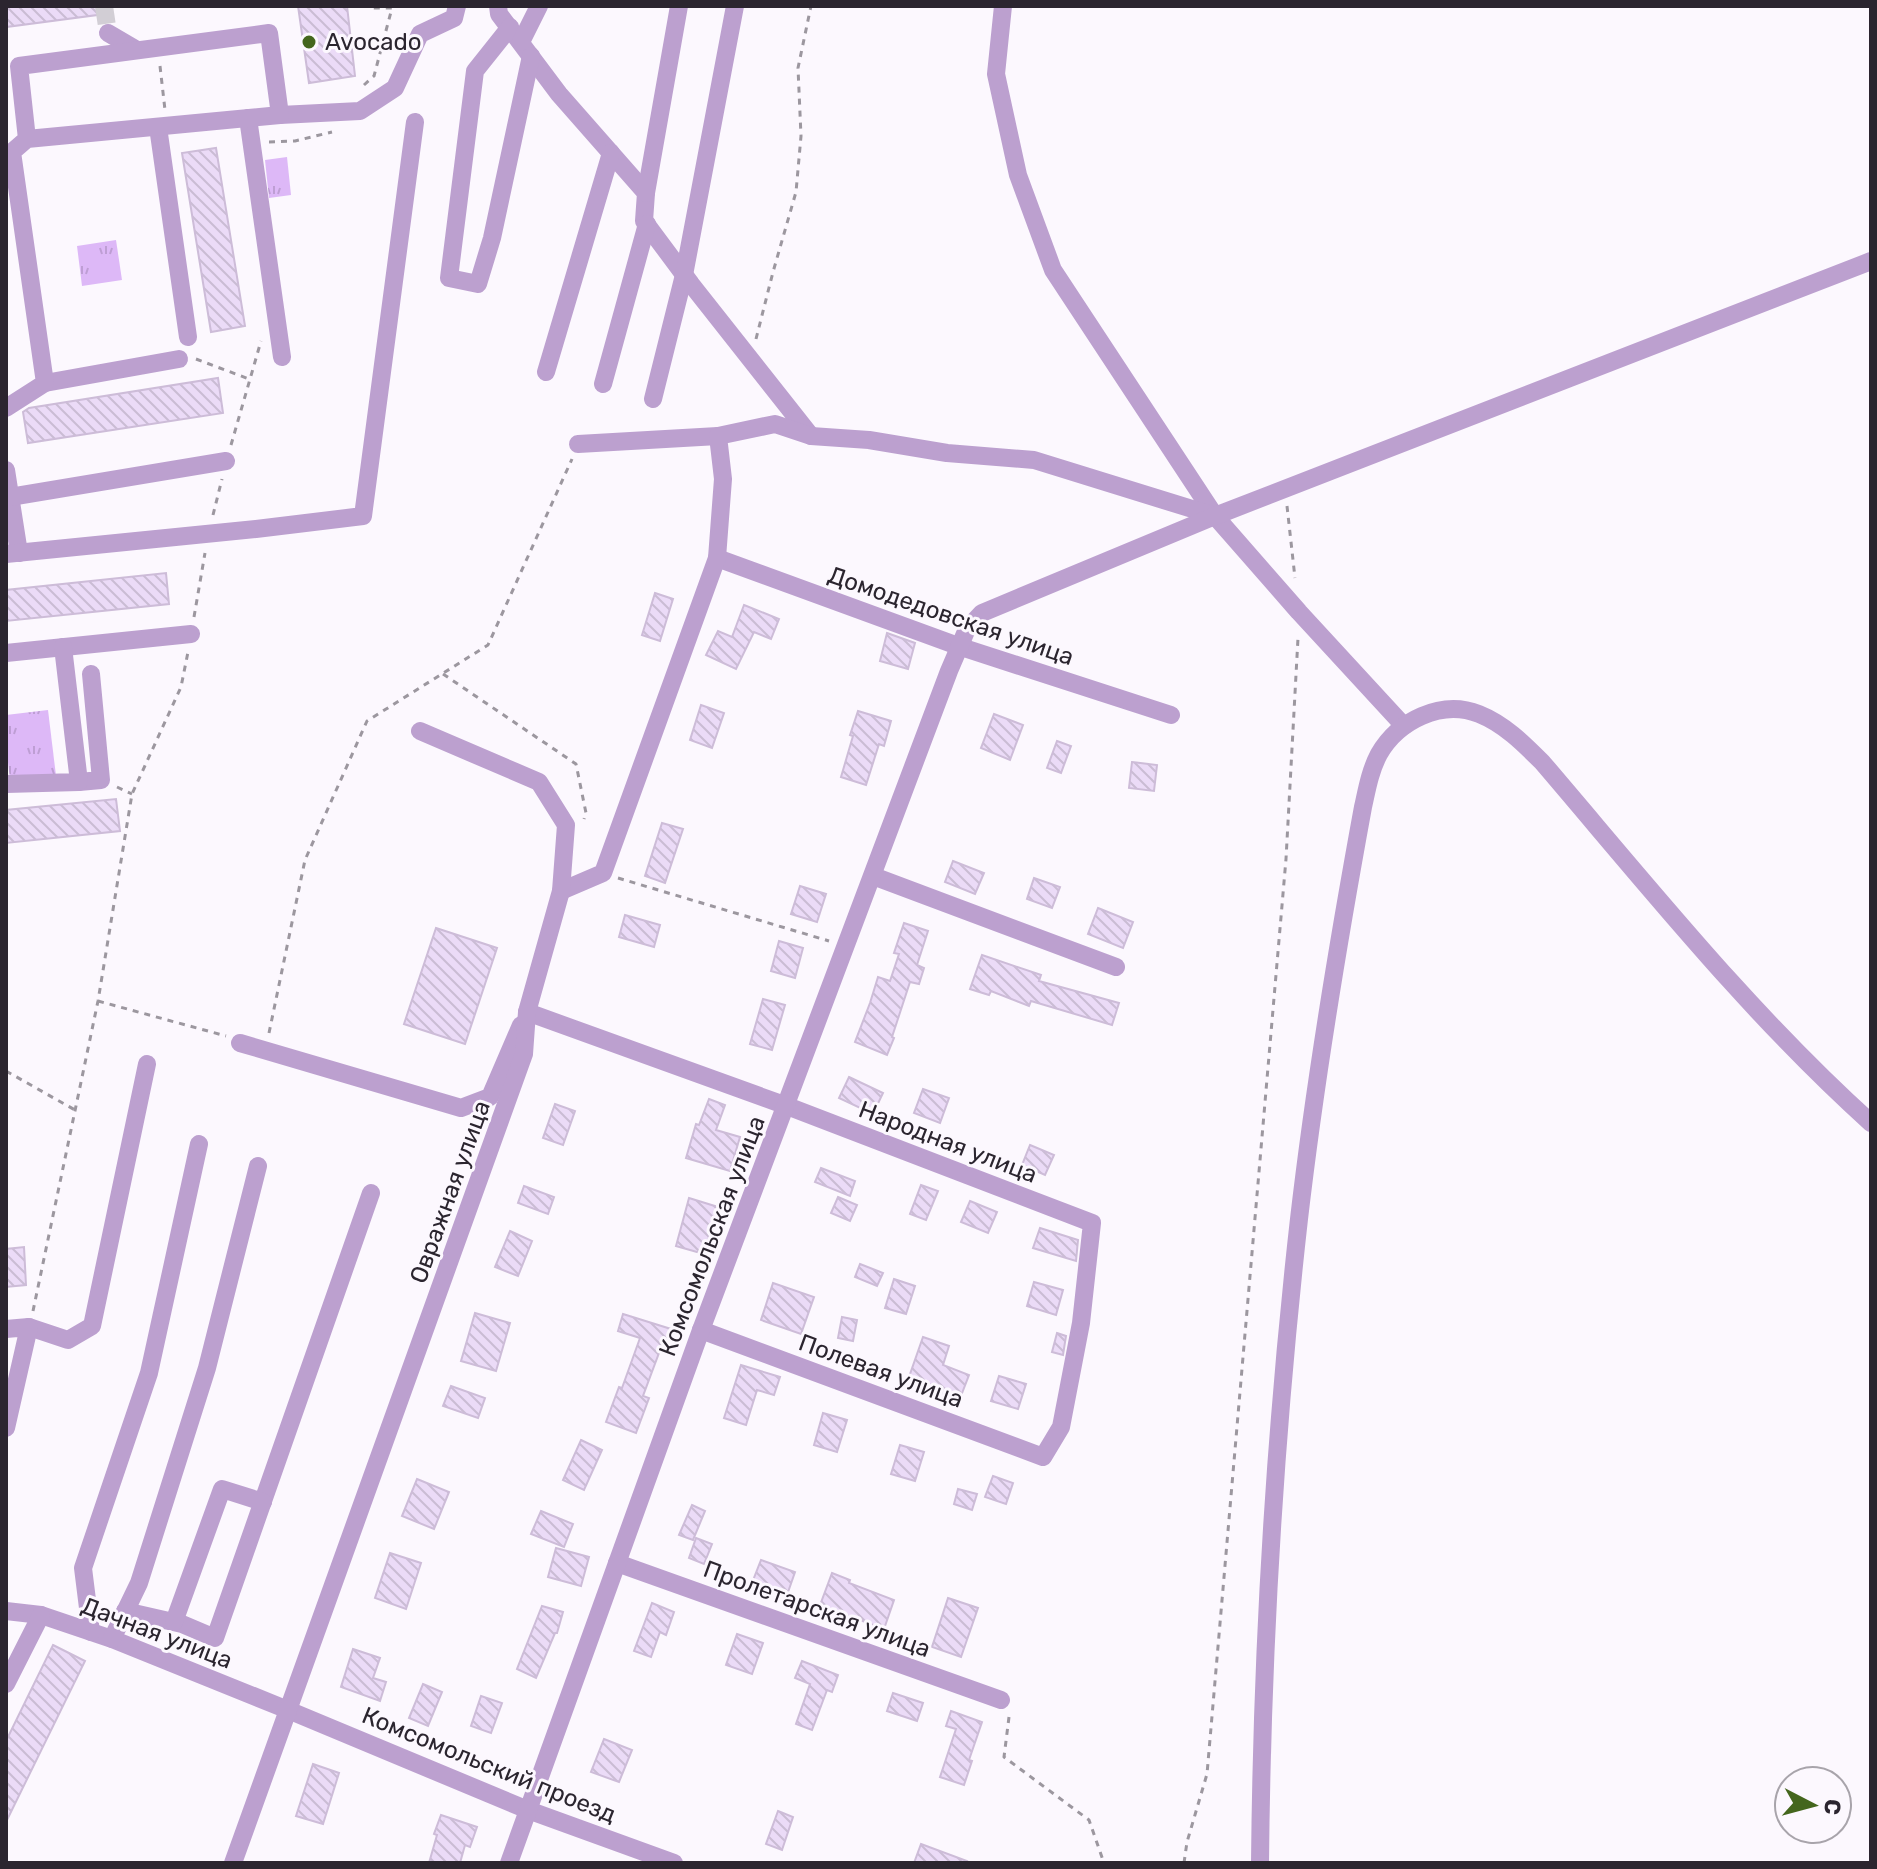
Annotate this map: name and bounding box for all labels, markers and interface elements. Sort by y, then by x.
place label: Avocado [325,28,422,56]
marker: Avocado [300,33,318,51]
street label: Домодедовская улица [825,561,1077,671]
street label: Народная улица [855,1095,1041,1189]
street label: Овражная улица [404,1097,496,1287]
street label: Комсомольская улица [653,1112,771,1360]
street label: Полевая улица [795,1328,967,1414]
street label: Пролетарская улица [700,1555,934,1663]
street label: Дачная улица [78,1591,236,1675]
street label: Комсомольский проезд [358,1701,620,1829]
north arrow [1773,1765,1853,1845]
text: С [1818,1798,1847,1816]

